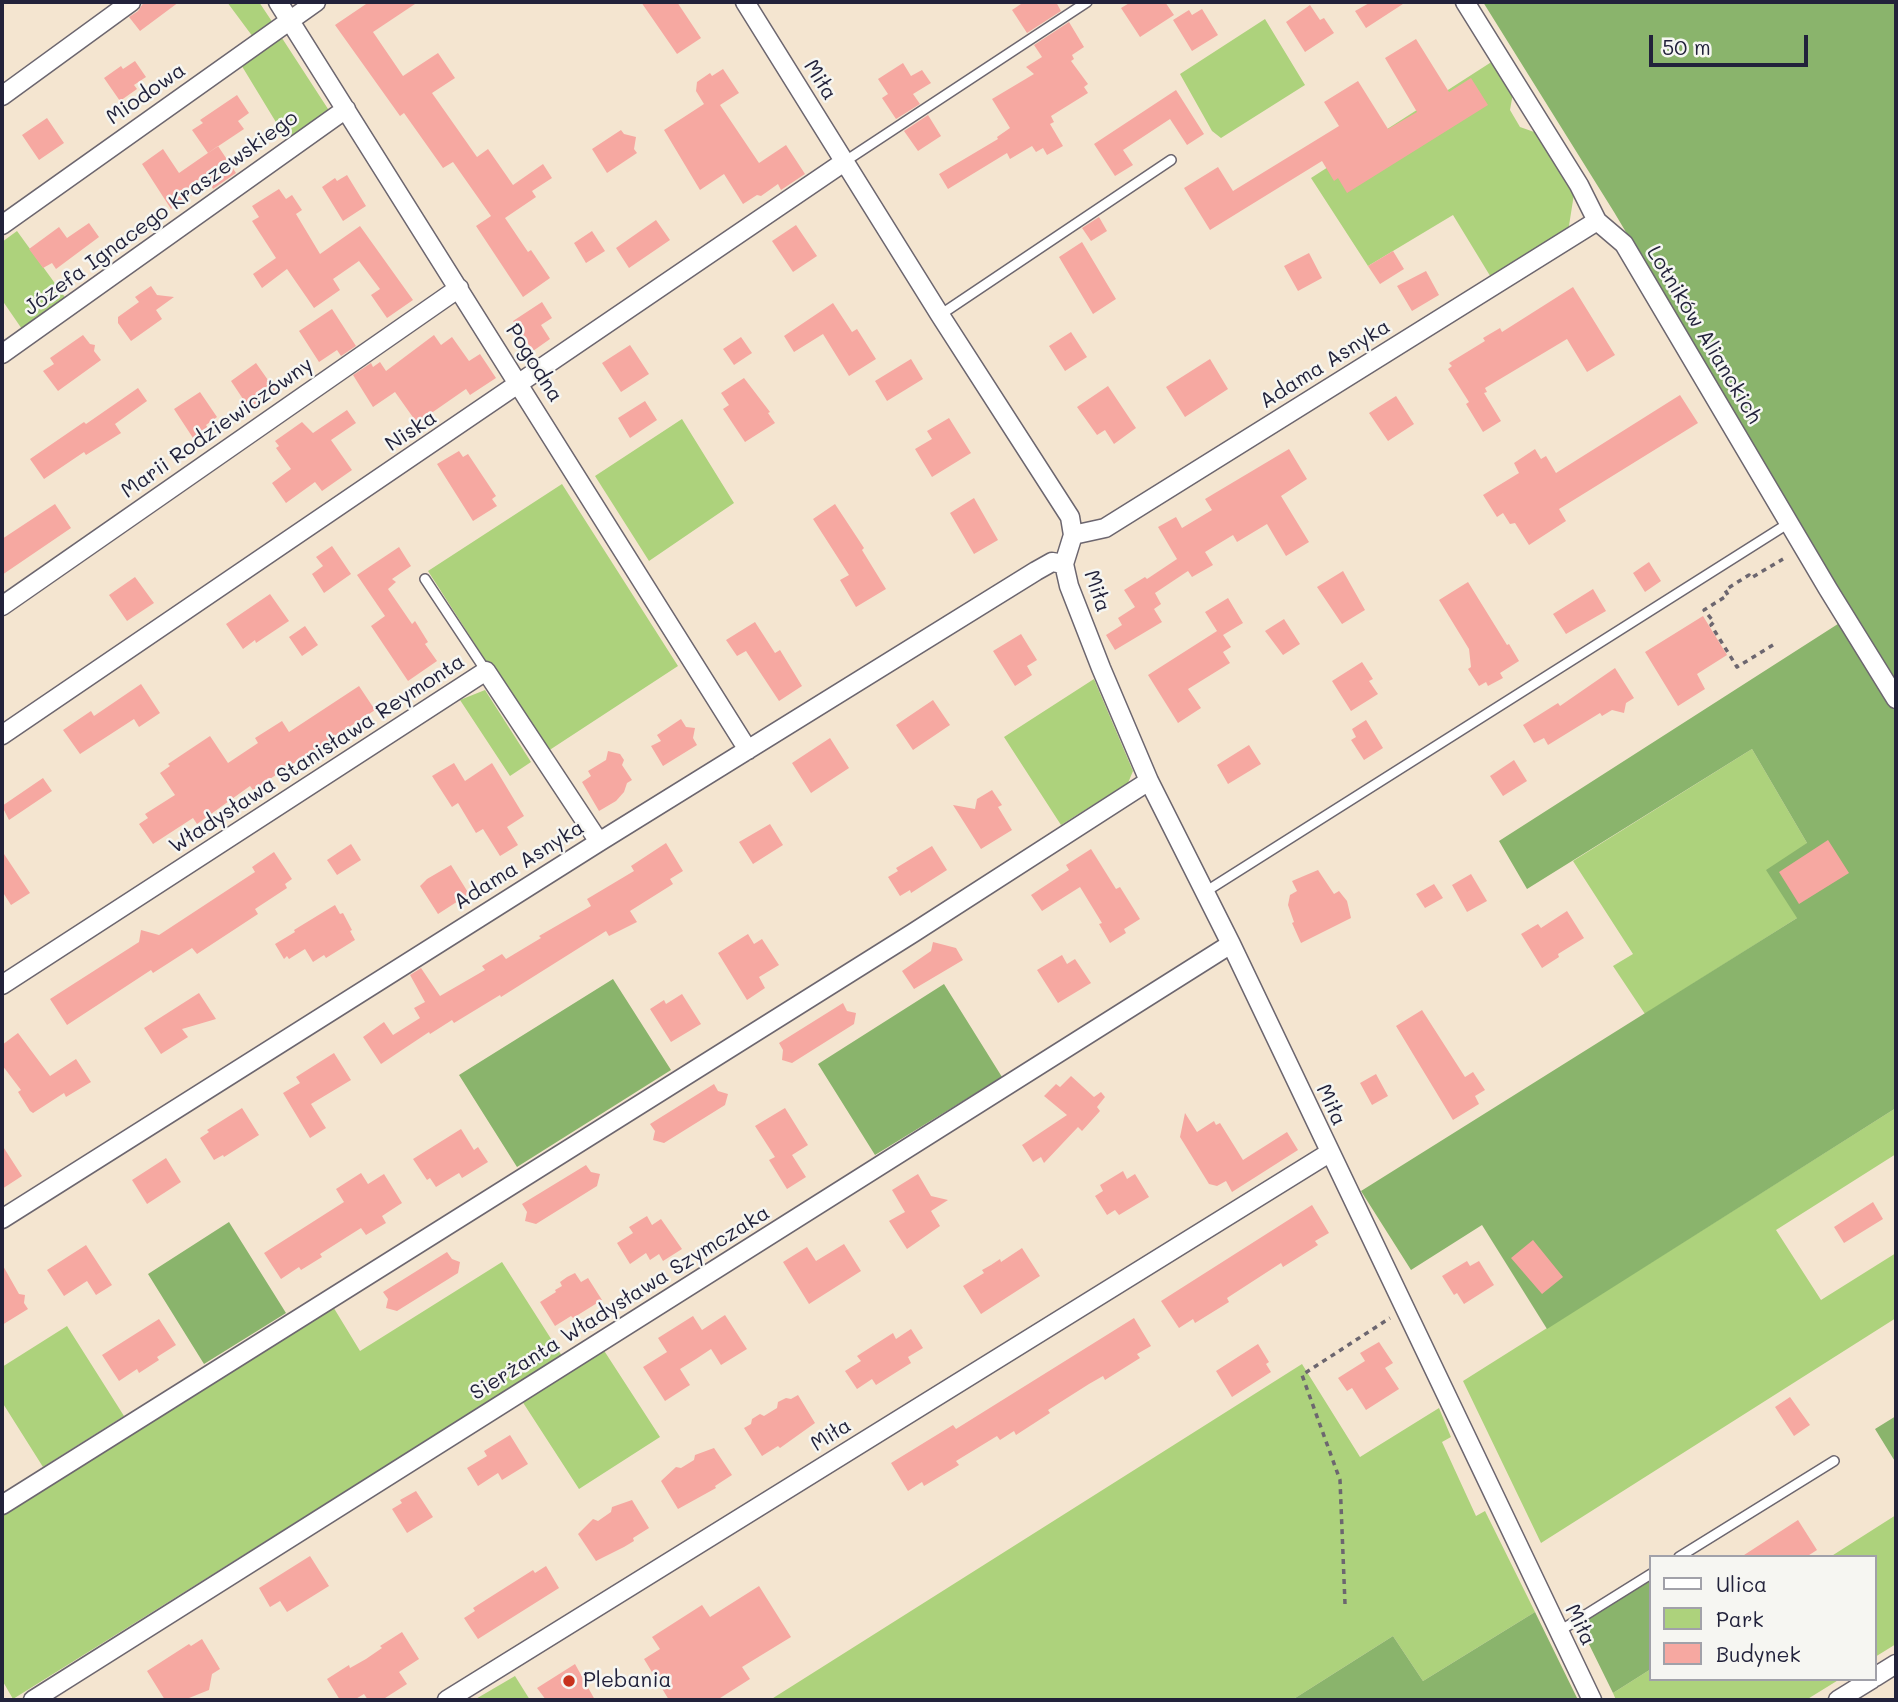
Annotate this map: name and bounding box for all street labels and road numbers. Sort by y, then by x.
street label: Miła [798,55,842,105]
street label: Miodowa [102,58,190,130]
street label: Józefa Ignacego Kraszewskiego [19,105,303,321]
street label: Lotników Alianckich [1641,242,1767,428]
street label: Adama Asnyka [1255,314,1395,414]
street label: Pogodna [500,319,568,407]
street label: Marii Rodziewiczówny [116,352,318,504]
street label: Niska [381,405,441,457]
street label: Miła [1078,567,1116,615]
street label: Władysława Stanisława Reymonta [165,649,469,859]
street label: Adama Asnyka [449,815,589,915]
street label: Miła [1311,1080,1351,1130]
street label: Sierżanta Władysława Szymczaka [466,1200,774,1406]
street label: Miła [806,1413,856,1457]
street label: Miła [1559,1600,1601,1650]

